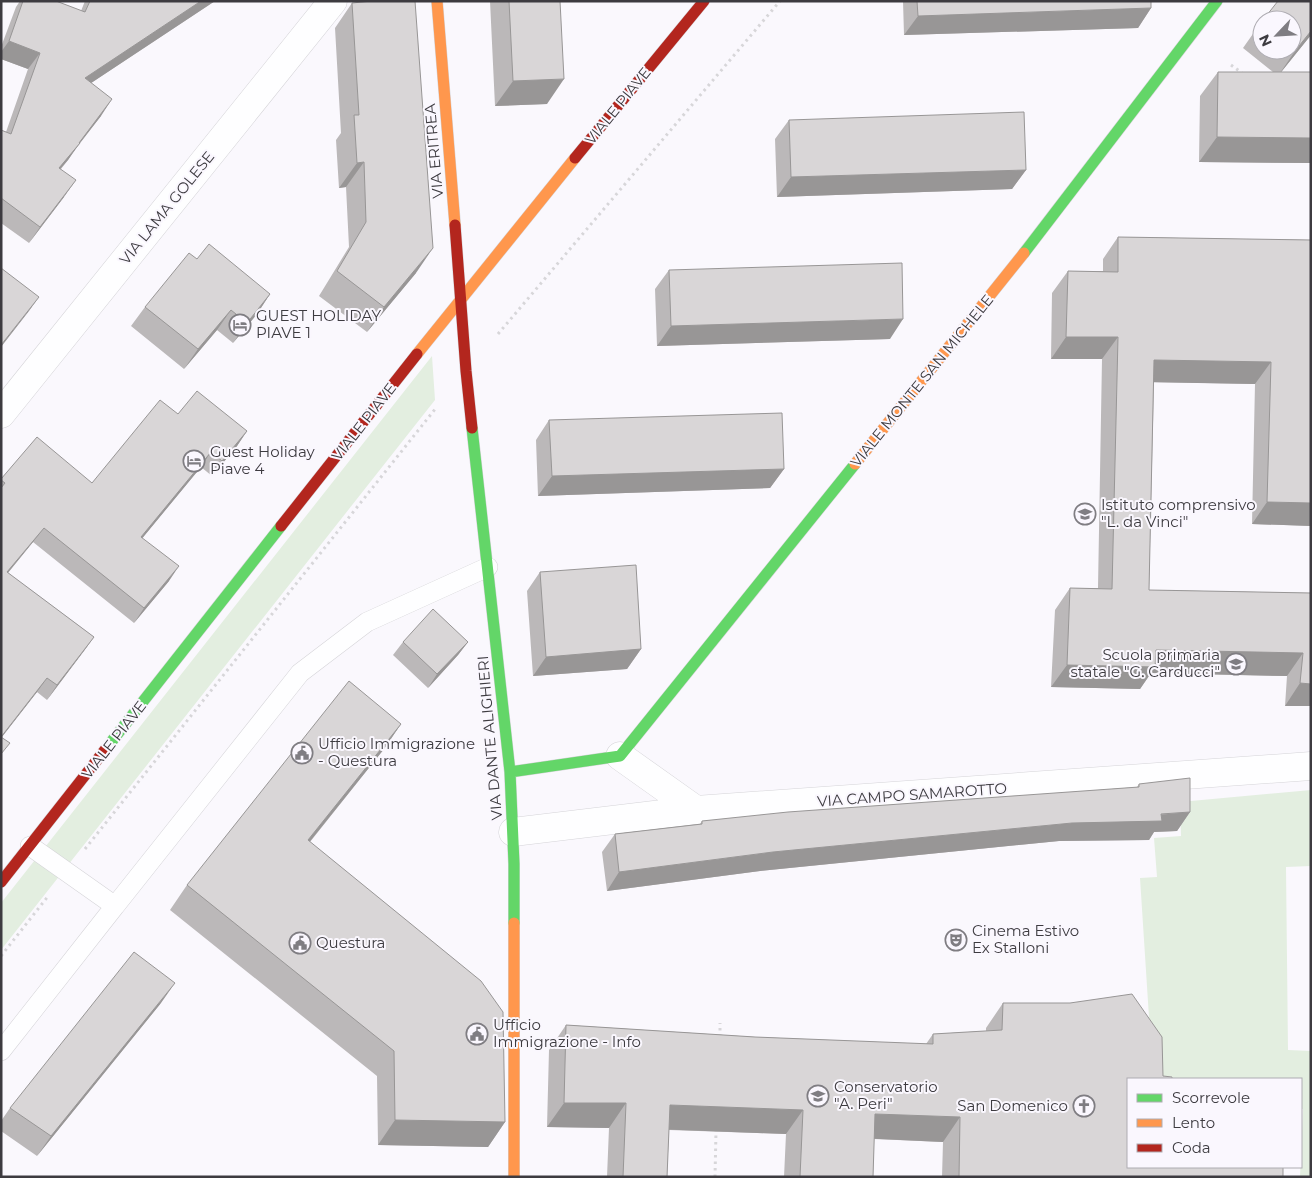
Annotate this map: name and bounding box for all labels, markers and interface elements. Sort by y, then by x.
north arrow [1252,10,1302,60]
text: N [1255,32,1276,49]
street label: VIALE PIAVE [581,63,655,148]
street label: VIA ERITREA [420,103,447,199]
street label: VIA LAMA GOLESE [115,147,218,268]
street label: VIALE MONTE SAN MICHELE [846,290,997,471]
place label: GUEST HOLIDAY PIAVE 1 [256,306,382,342]
hotel icon: GUEST HOLIDAY PIAVE 1 [228,313,252,337]
street label: VIALE PIAVE [327,379,400,465]
place label: Guest Holiday Piave 4 [210,442,315,478]
hotel icon: Guest Holiday Piave 4 [182,449,206,473]
place label: Istituto comprensivo "L. da Vinci" [1101,495,1256,531]
school or university icon: Istituto comprensivo "L. da Vinci" [1073,502,1097,526]
place label: Scuola primaria statale "G. Carducci" [1070,645,1220,681]
school or university icon: Scuola primaria statale "G. Carducci" [1224,652,1248,676]
street label: VIA DANTE ALIGHIERI [473,655,506,821]
street label: VIALE PIAVE [77,697,150,783]
place label: Ufficio Immigrazione - Questura [318,734,475,770]
public building icon: Ufficio Immigrazione - Questura [290,741,314,765]
street label: VIA CAMPO SAMAROTTO [816,778,1008,811]
place label: Cinema Estivo Ex Stalloni [972,921,1079,957]
theatre icon: Cinema Estivo Ex Stalloni [944,928,968,952]
public building icon: Questura [288,931,312,955]
place label: Questura [316,933,385,952]
place label: Ufficio Immigrazione - Info [493,1015,641,1051]
public building icon: Ufficio Immigrazione - Info [465,1022,489,1046]
place label: Conservatorio "A. Peri" [834,1077,938,1113]
legend [1127,1078,1302,1168]
school or university icon: Conservatorio "A. Peri" [806,1084,830,1108]
text: Scorrevole [1172,1088,1250,1107]
church icon: San Domenico [1072,1094,1096,1118]
place label: San Domenico [957,1096,1068,1115]
text: Lento [1172,1113,1215,1132]
text: Coda [1172,1138,1211,1157]

